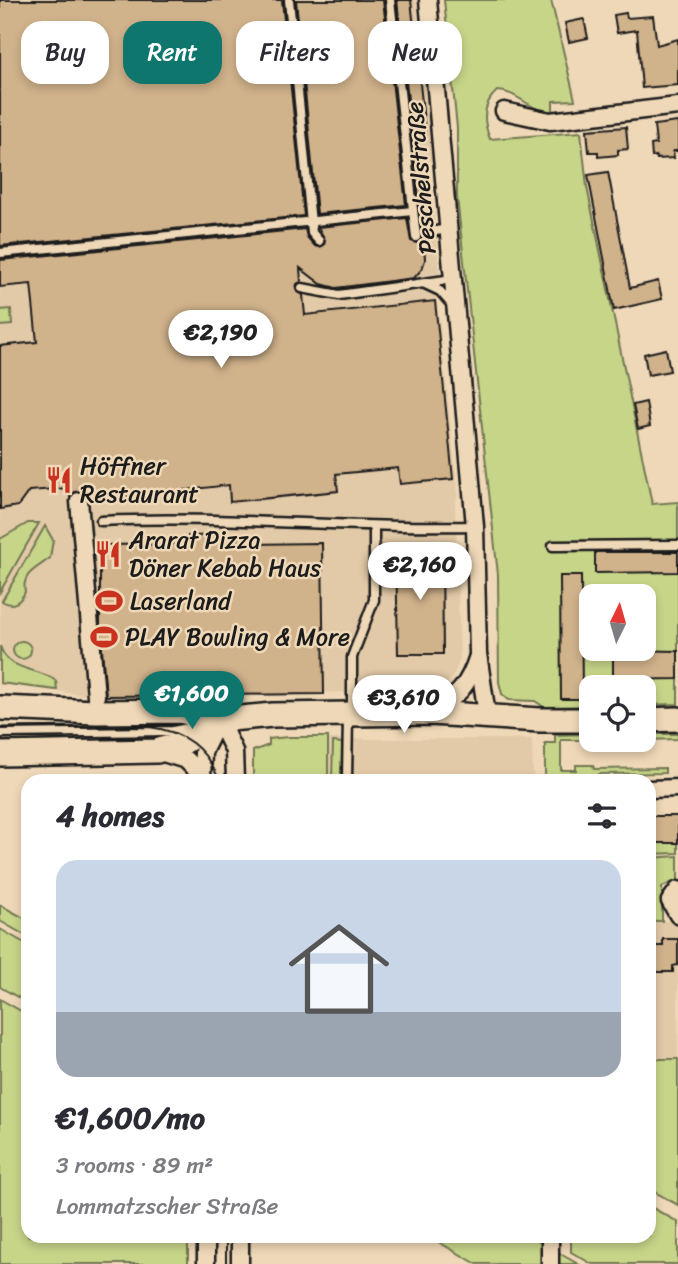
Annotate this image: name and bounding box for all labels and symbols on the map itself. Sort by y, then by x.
street label: Peschelstraße [393,100,449,256]
pin: €2,190 [164,310,278,370]
place label: Höffner Restaurant [80,445,199,515]
restaurant icon: Höffner Restaurant [44,465,74,495]
place label: Ararat Pizza Döner Kebab Haus [128,519,321,589]
restaurant icon: Ararat Pizza Döner Kebab Haus [93,539,123,569]
pin: €2,160 [363,542,477,602]
place label: Laserland [130,580,232,622]
north arrow [579,584,656,662]
sports icon: Laserland [94,586,124,616]
place label: PLAY Bowling & More [125,616,350,658]
sports icon: PLAY Bowling & More [89,622,119,652]
pin: €1,600 [135,672,249,731]
pin: €3,610 [347,676,461,735]

